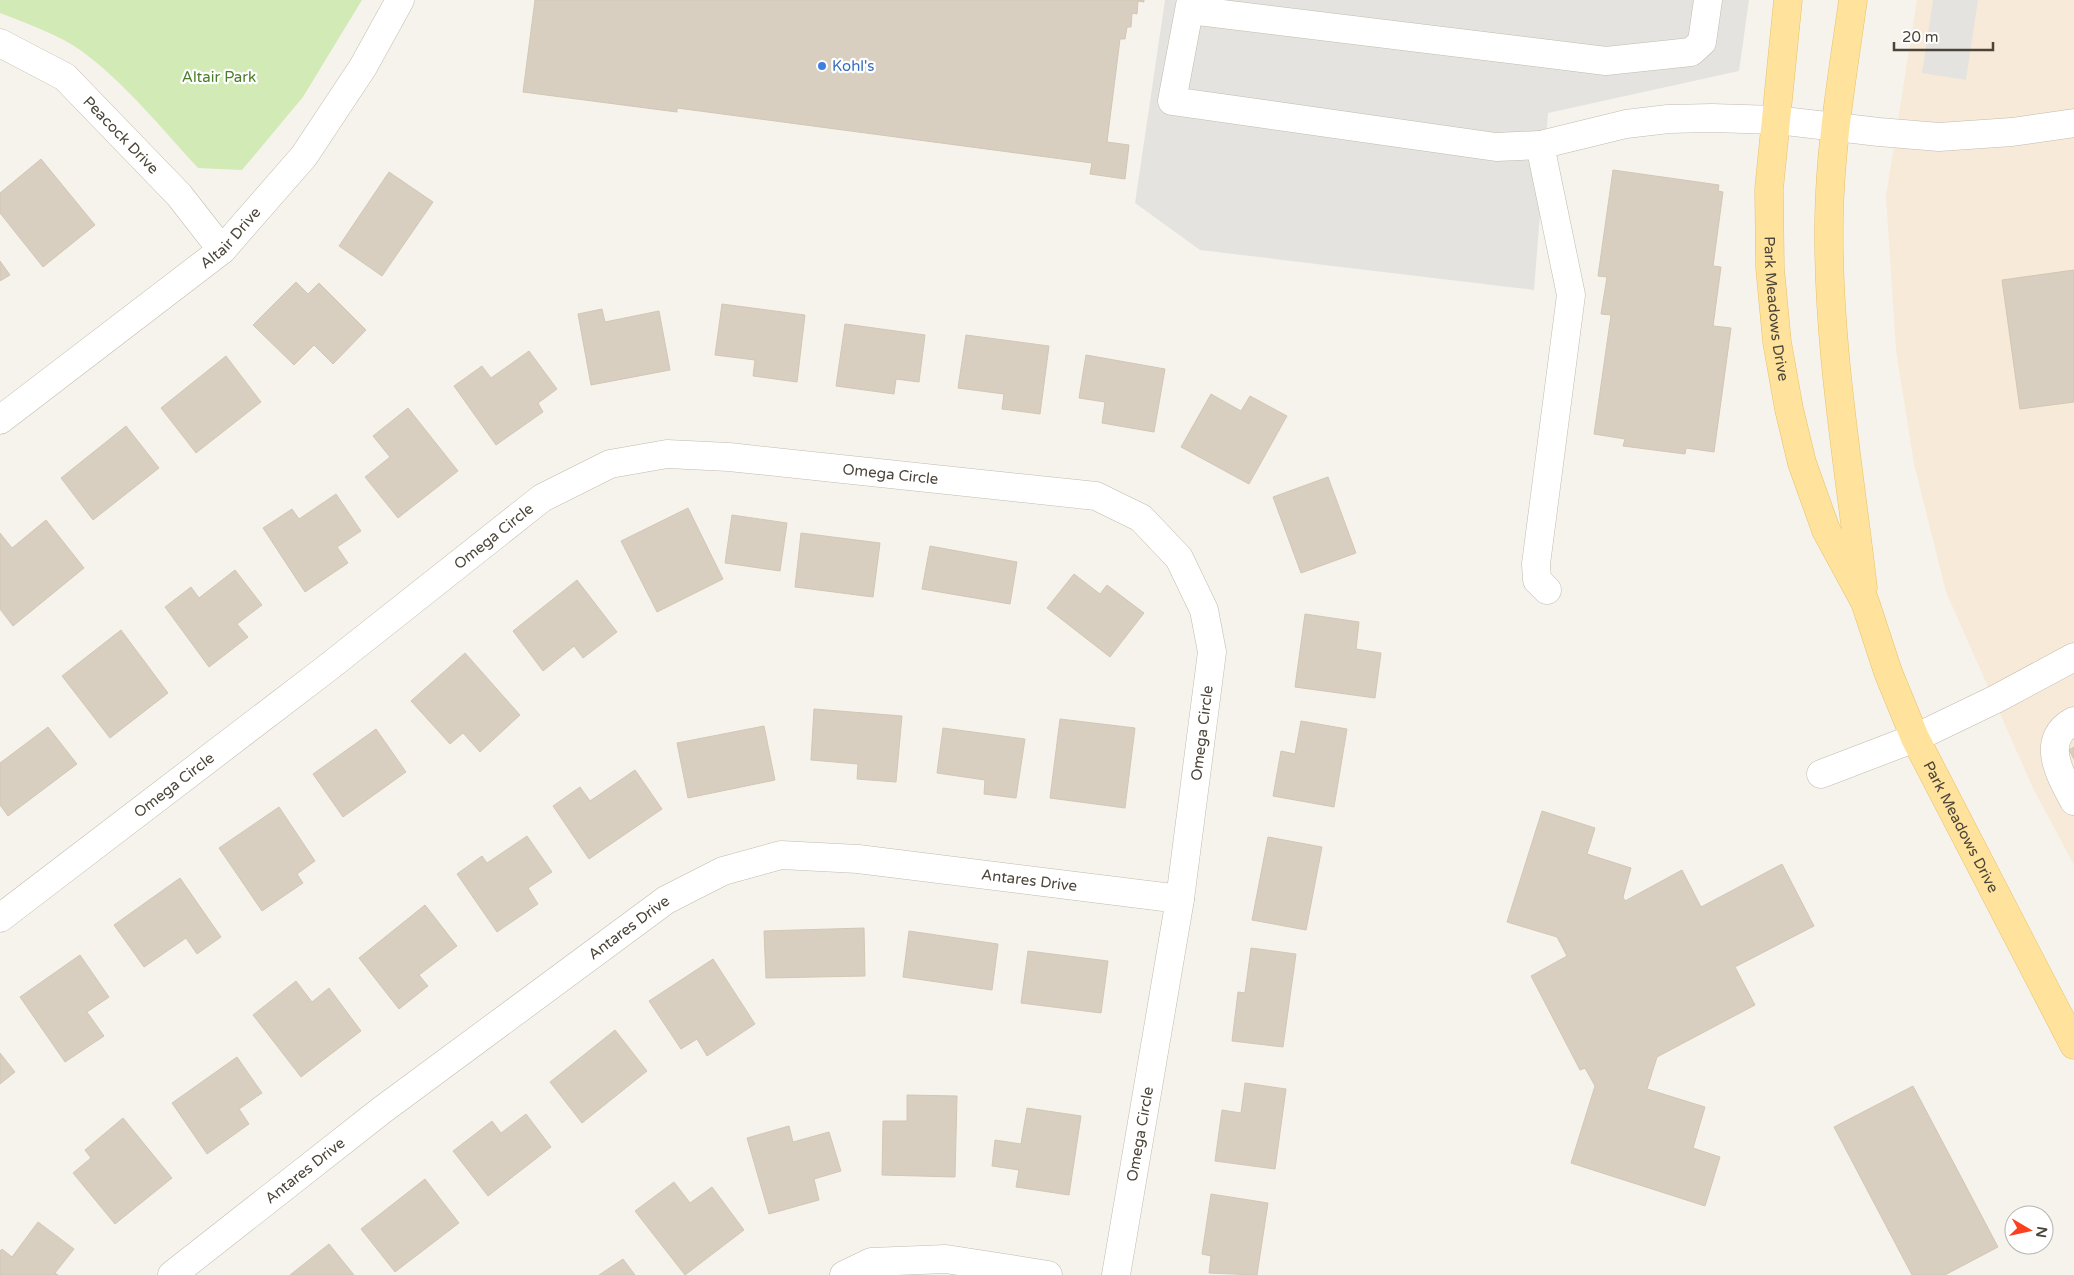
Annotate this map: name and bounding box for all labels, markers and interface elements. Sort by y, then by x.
scale bar [1894,20,1993,52]
text: 20 m [1902,28,1939,46]
place label: Kohl's [832,57,875,75]
marker: Kohl's [816,60,828,72]
park label: Altair Park [182,68,256,86]
street label: Peacock Drive [79,92,163,178]
street label: Altair Drive [196,203,264,273]
street label: Park Meadows Drive [1761,236,1793,383]
street label: Omega Circle [842,460,939,488]
street label: Omega Circle [450,499,537,573]
street label: Omega Circle [1187,684,1217,782]
street label: Omega Circle [130,749,218,821]
street label: Park Meadows Drive [1920,758,2003,896]
street label: Antares Drive [980,865,1078,895]
street label: Antares Drive [585,892,673,963]
street label: Omega Circle [1123,1085,1157,1183]
street label: Antares Drive [261,1134,348,1207]
north arrow [2004,1205,2054,1255]
text: N [2032,1225,2051,1239]

